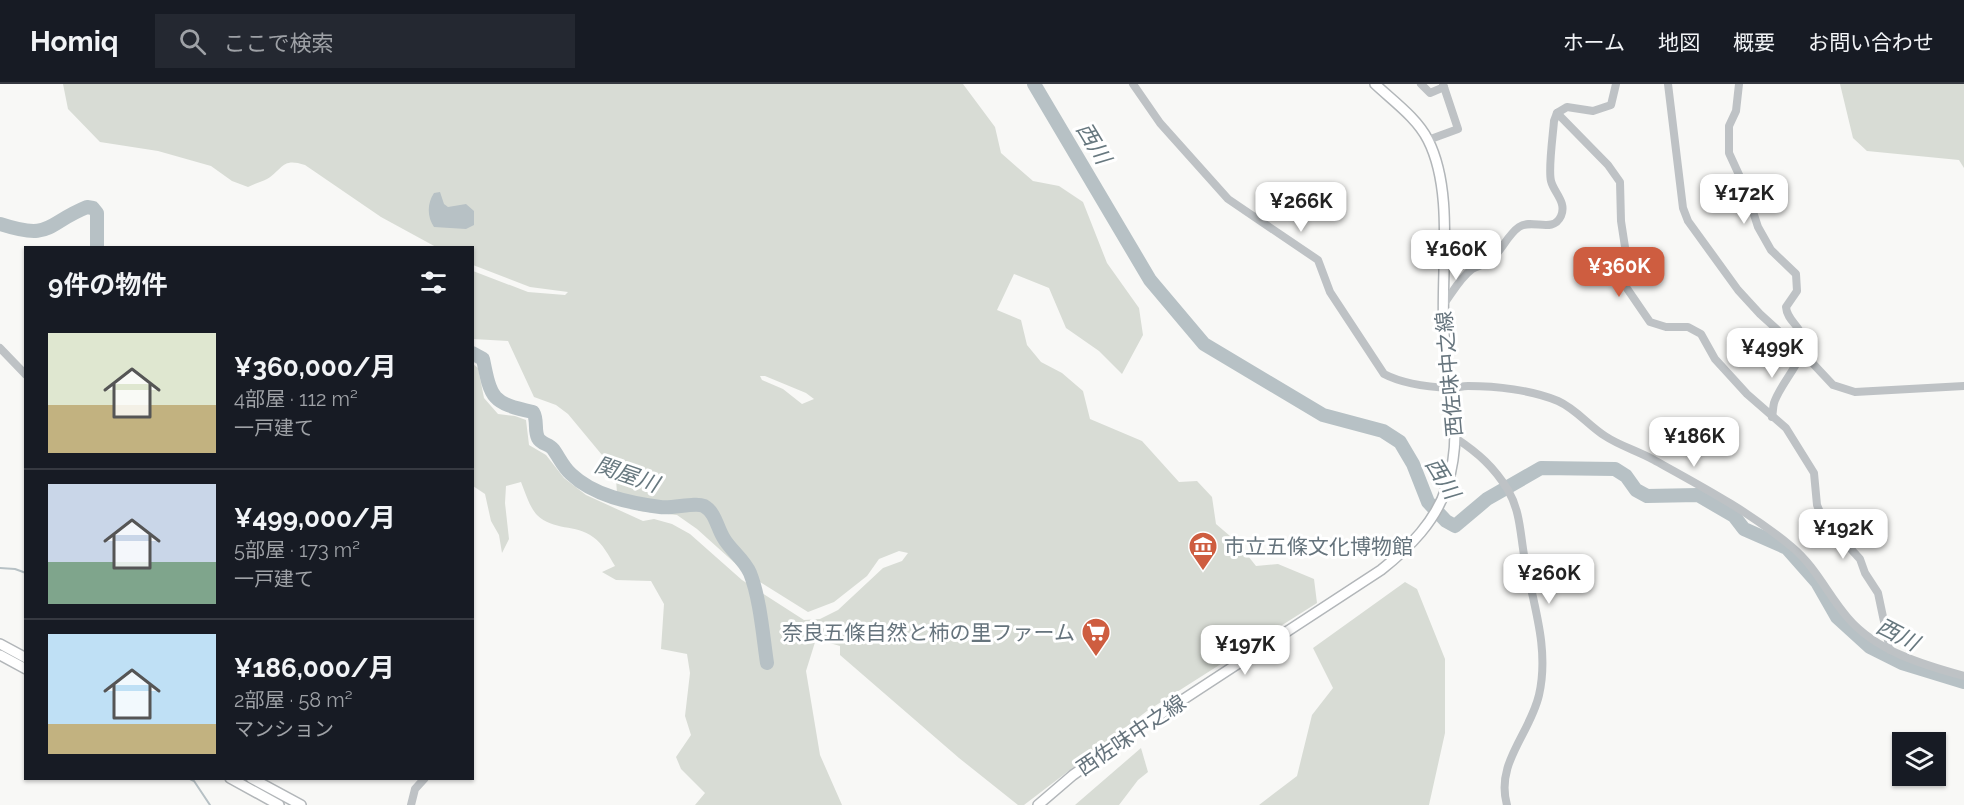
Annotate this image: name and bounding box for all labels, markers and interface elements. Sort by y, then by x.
search box [155,14,575,68]
text: Homiq [30,25,119,58]
icon: search [176,25,209,58]
text: ここで検索 [224,30,334,56]
text: ホーム [1563,30,1625,55]
text: 地図 [1658,30,1700,55]
text: 概要 [1733,30,1775,55]
text: お問い合わせ [1808,30,1934,55]
water label: 西川 [1072,117,1118,170]
pin: ¥172K [1702,174,1786,225]
text: ¥172K [1714,181,1774,205]
pin: ¥266K [1259,182,1343,233]
text: ¥266K [1269,189,1333,213]
pin: ¥160K [1414,230,1498,281]
text: ¥160K [1425,237,1487,261]
pin: ¥360K [1577,247,1661,298]
text: ¥360K [1587,254,1651,278]
icon: filters [417,266,450,299]
text: 9件の物件 [48,270,167,300]
street label: 西佐味中之線 [1431,310,1467,438]
pin: ¥499K [1730,328,1814,379]
text: ¥499K [1741,335,1803,359]
text: ¥360,000/月 [234,352,397,382]
icon: home [96,357,168,429]
text: 4部屋 · 112 m² [234,387,358,411]
text: 一戸建て [234,416,314,440]
pin: ¥186K [1652,417,1736,468]
text: ¥186K [1663,424,1725,448]
water label: 関屋川 [592,451,664,498]
water label: 西川 [1421,452,1467,505]
text: ¥499,000/月 [234,503,396,533]
icon: home [96,508,168,580]
pin: ¥192K [1801,509,1885,560]
text: ¥192K [1813,516,1873,540]
museum icon: 市立五條文化博物館 [1187,530,1219,572]
place label: 市立五條文化博物館 [1224,534,1413,559]
text: 5部屋 · 173 m² [234,538,360,562]
pin: ¥260K [1507,554,1591,605]
text: ¥260K [1517,561,1581,585]
text: 一戸建て [234,567,314,591]
water label: 西川 [1872,612,1925,656]
supermarket icon: 奈良五條自然と柿の里ファーム [1080,616,1112,658]
place label: 奈良五條自然と柿の里ファーム [782,620,1075,645]
pin: ¥197K [1203,625,1287,676]
text: ¥197K [1215,632,1275,656]
text: ¥186,000/月 [234,653,395,683]
icon: home [96,658,168,730]
text: 2部屋 · 58 m² [234,688,352,712]
street label: 西佐味中之線 [1072,689,1190,781]
text: マンション [234,717,334,741]
map controls [1892,732,1946,786]
button: layers [1892,732,1946,786]

